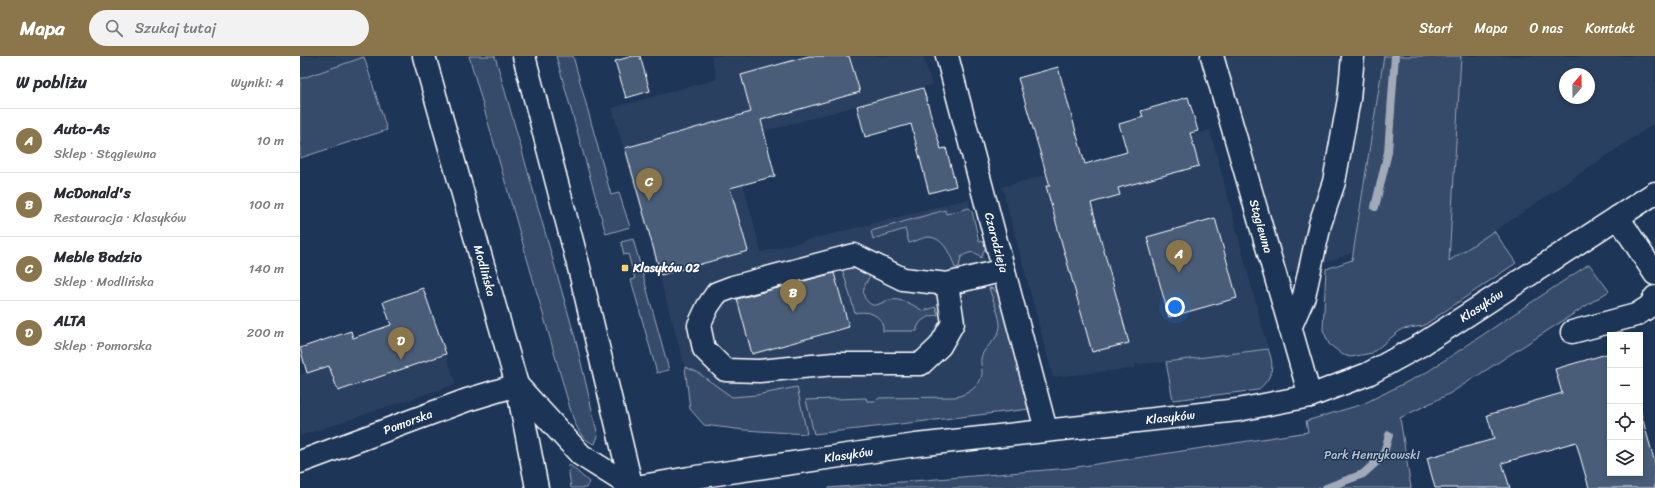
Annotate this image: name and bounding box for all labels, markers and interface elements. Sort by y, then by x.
search box [89,10,369,46]
text: Mapa [20,12,65,45]
text: Szukaj tutaj [135,15,216,41]
text: Start [1419,16,1453,41]
text: Mapa [1475,16,1507,41]
text: O nas [1529,16,1563,41]
text: Kontakt [1585,16,1635,41]
icon: search [103,17,125,39]
text: W pobliżu [16,67,87,97]
north arrow [1559,68,1595,104]
text: Wyniki: 4 [231,71,284,94]
text: Auto-As [54,116,110,142]
text: A [25,129,33,152]
text: 10 m [257,129,284,152]
text: Sklep · Stągiewna [54,142,156,165]
pin: C [636,168,662,201]
text: McDonald's [54,180,131,206]
text: B [25,193,33,216]
text: 100 m [249,193,284,216]
street label: Stągiewna [1243,197,1279,256]
text: Restauracja · Klasyków [54,206,186,229]
street label: Czarodzieja [978,210,1015,276]
pin: A [1166,240,1192,273]
street label: Modlińska [467,242,502,299]
text: Meble Bodzio [54,244,142,270]
text: C [25,257,33,280]
text: 140 m [249,257,284,280]
place label: Klasyków 02 [632,257,700,279]
marker: Klasyków 02 [620,263,630,273]
text: Sklep · Modlińska [54,270,154,293]
pin: B [780,279,806,312]
street label: Klasyków [1455,283,1509,328]
your location [1165,297,1185,317]
text: ALTA [54,308,86,334]
text: D [25,321,33,344]
text: 200 m [247,321,284,344]
pin: D [388,327,414,360]
map controls [1607,332,1643,476]
button: + [1607,332,1643,368]
text: Sklep · Pomorska [54,334,152,357]
button: − [1607,368,1643,404]
street label: Pomorska [380,403,436,441]
street label: Klasyków [1145,404,1197,431]
button: locate [1607,404,1643,440]
street label: Klasyków [823,440,875,469]
button: layers [1607,440,1643,476]
park label: Park Henrykowski [1324,444,1421,466]

